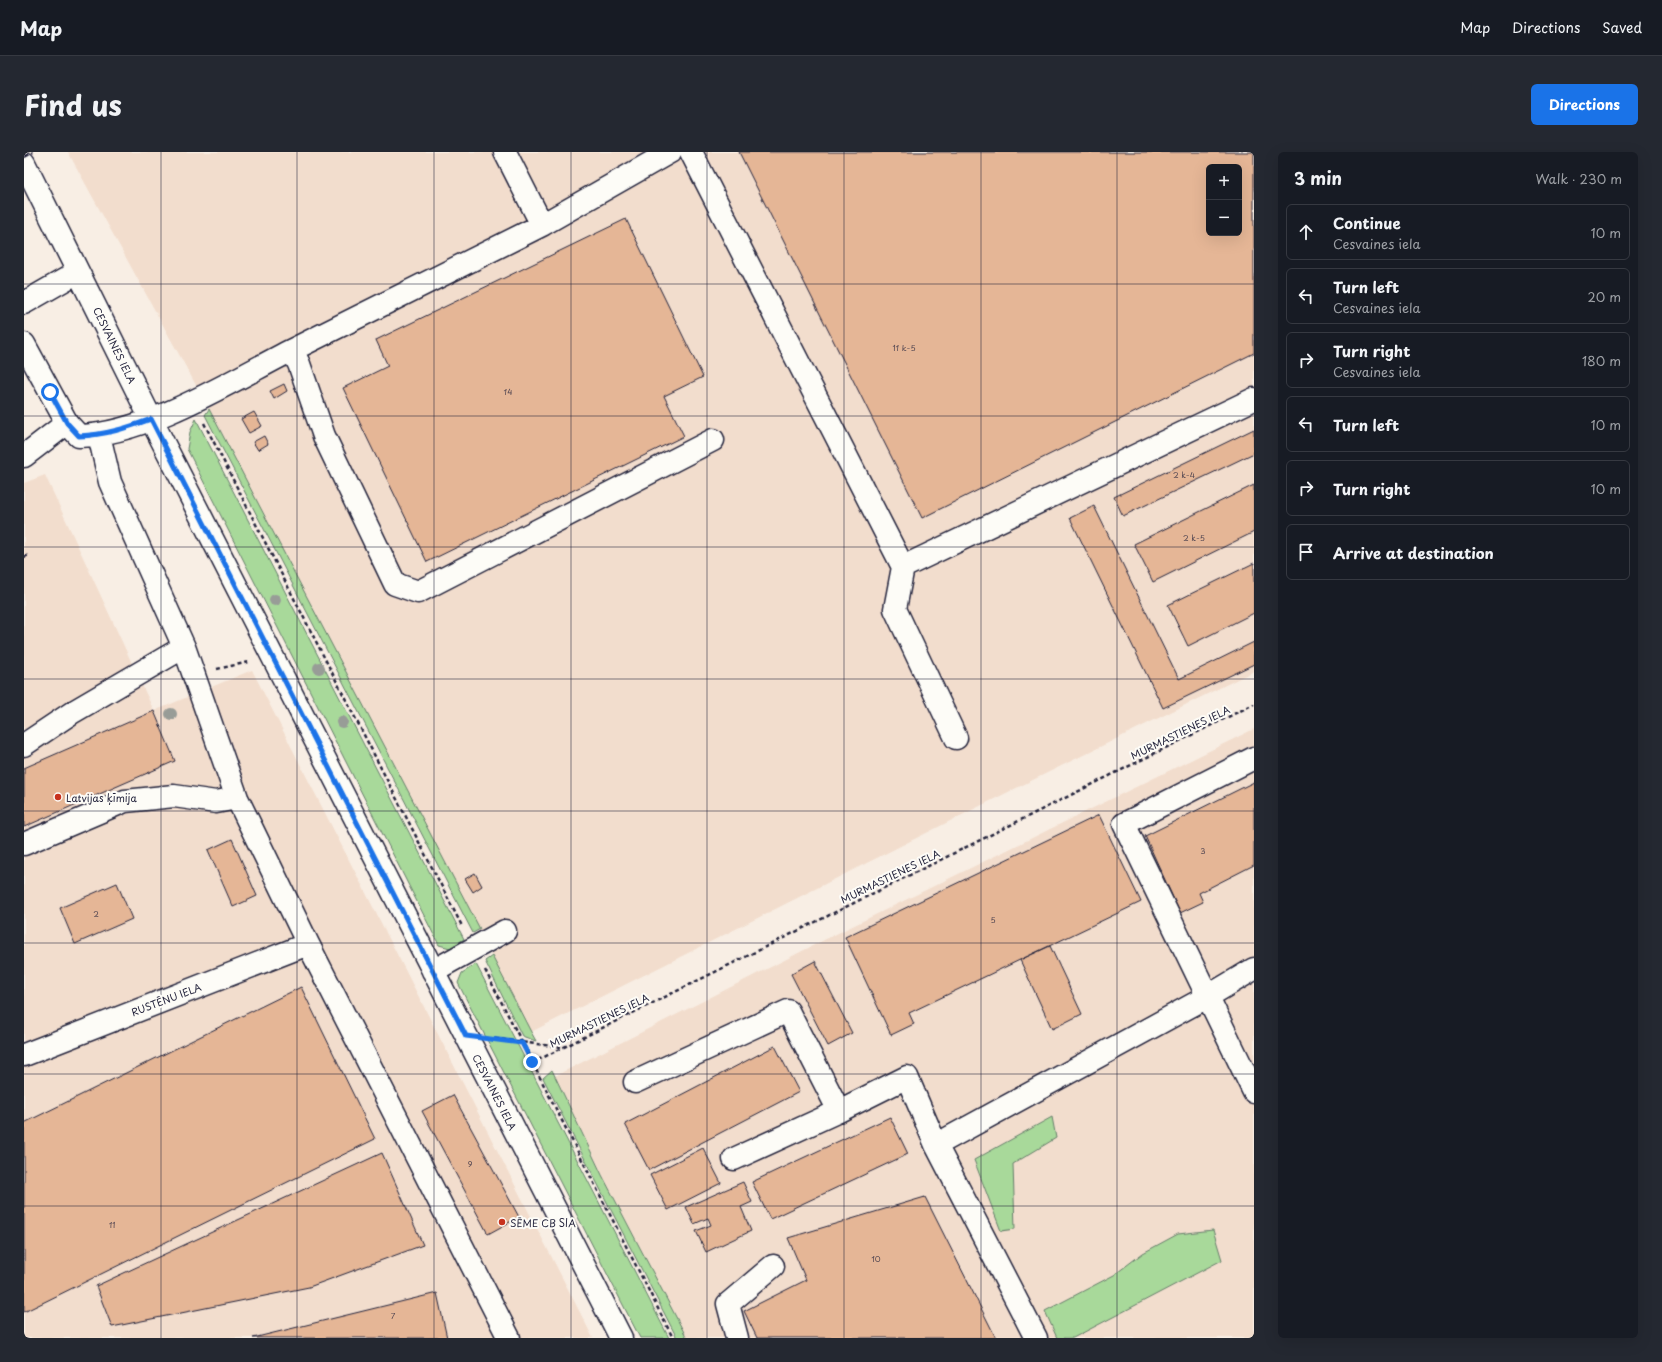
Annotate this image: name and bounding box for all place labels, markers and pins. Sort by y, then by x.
place label: Latvijas ķīmija [66,790,137,805]
marker: Latvijas ķīmija [53,792,63,802]
place label: SĒME CB SIA [510,1215,576,1230]
marker: SĒME CB SIA [497,1217,507,1227]

